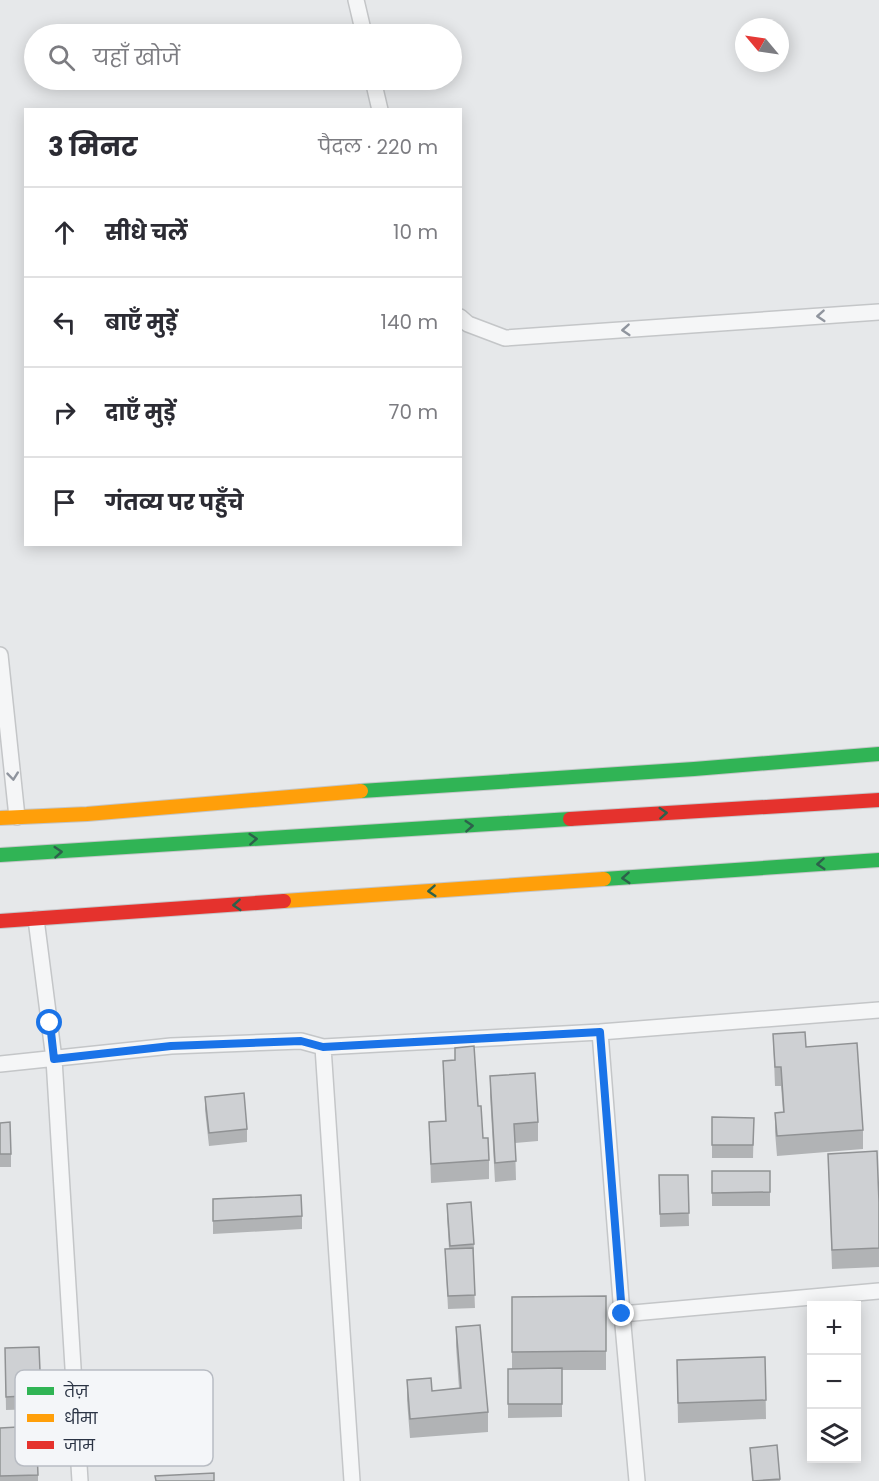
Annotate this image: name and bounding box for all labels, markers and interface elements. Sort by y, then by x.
north arrow [735,18,789,72]
search box [24,24,462,90]
icon: search [45,41,78,74]
text: यहाँ खोजें [93,42,180,73]
text: 3 मिनट [48,129,138,165]
text: पैदल · 220 m [318,133,438,161]
icon: ahead [48,216,81,249]
text: सीधे चलें [105,217,188,248]
text: 10 m [393,218,438,246]
icon: left [48,306,81,339]
text: बाएँ मुड़ें [105,307,177,338]
text: 140 m [381,308,438,336]
one-way arrow [816,310,825,323]
one-way arrow [622,323,631,336]
icon: right [48,396,81,429]
text: दाएँ मुड़ें [105,397,176,428]
text: 70 m [389,398,438,426]
icon: arrive [48,486,81,519]
text: गंतव्य पर पहुँचे [105,487,244,518]
one-way arrow [6,771,19,780]
one-way arrow [659,807,668,820]
one-way arrow [464,819,473,832]
one-way arrow [249,833,258,846]
one-way arrow [54,845,63,858]
one-way arrow [816,857,825,870]
one-way arrow [622,871,631,884]
one-way arrow [427,884,436,897]
one-way arrow [233,898,242,911]
route start [36,1009,62,1035]
route end [608,1300,634,1326]
map controls [807,1301,861,1463]
button: + [807,1301,861,1355]
button: − [807,1355,861,1409]
legend [15,1370,213,1466]
text: तेज़ [63,1380,89,1403]
text: धीमा [64,1407,99,1430]
button: layers [807,1409,861,1463]
text: जाम [63,1434,95,1457]

